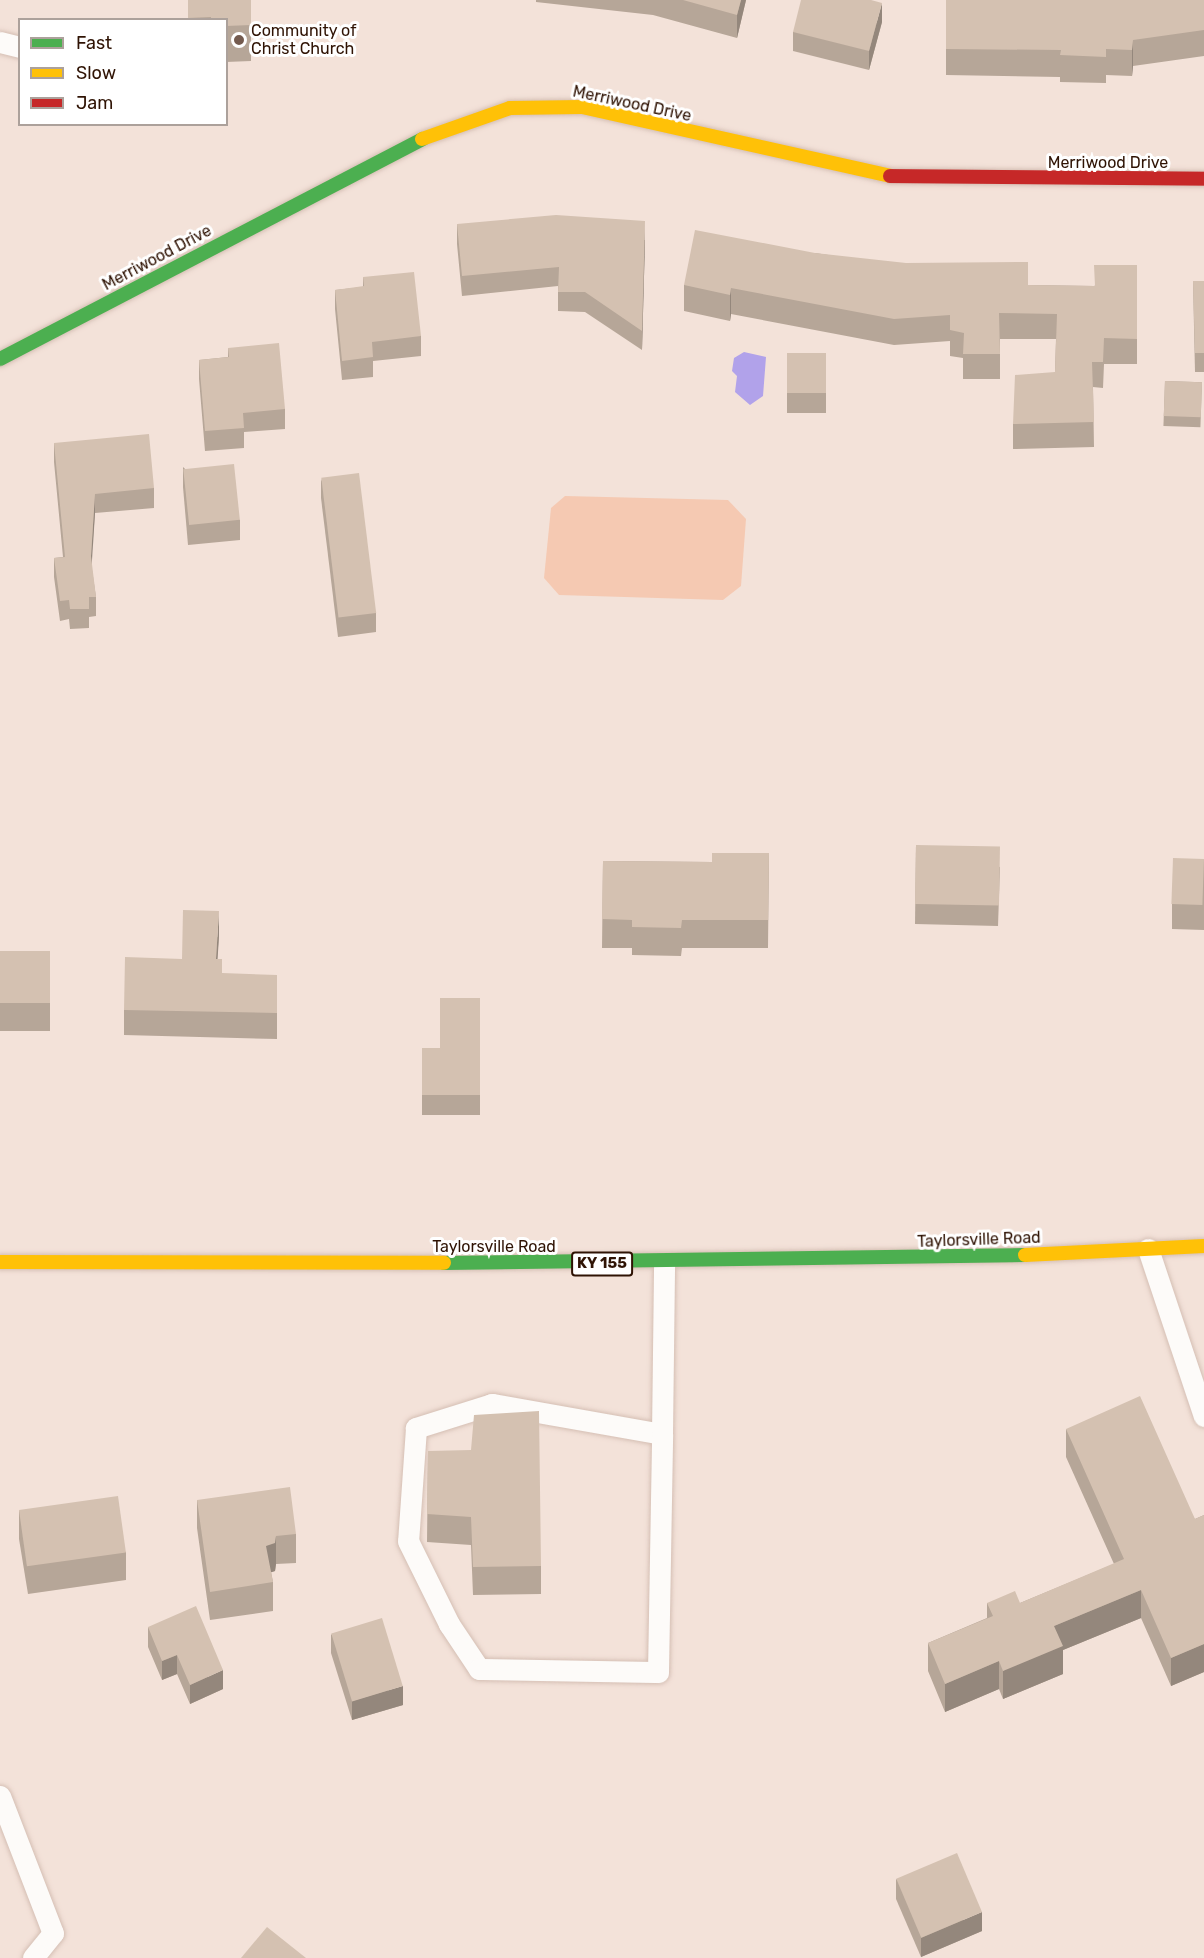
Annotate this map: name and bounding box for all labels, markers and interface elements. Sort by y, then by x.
legend [18,18,228,126]
place label: Community of Christ Church [251,21,357,59]
text: Fast [76,32,112,54]
marker: Community of Christ Church [232,33,246,47]
text: Slow [76,62,116,84]
street label: Merriwood Drive [571,82,693,126]
text: Jam [76,92,113,114]
street label: Merriwood Drive [1048,153,1168,173]
street label: Merriwood Drive [99,221,215,295]
street label: Taylorsville Road [917,1228,1041,1252]
street label: Taylorsville Road [432,1237,556,1257]
road number: KY 155 [570,1252,634,1276]

